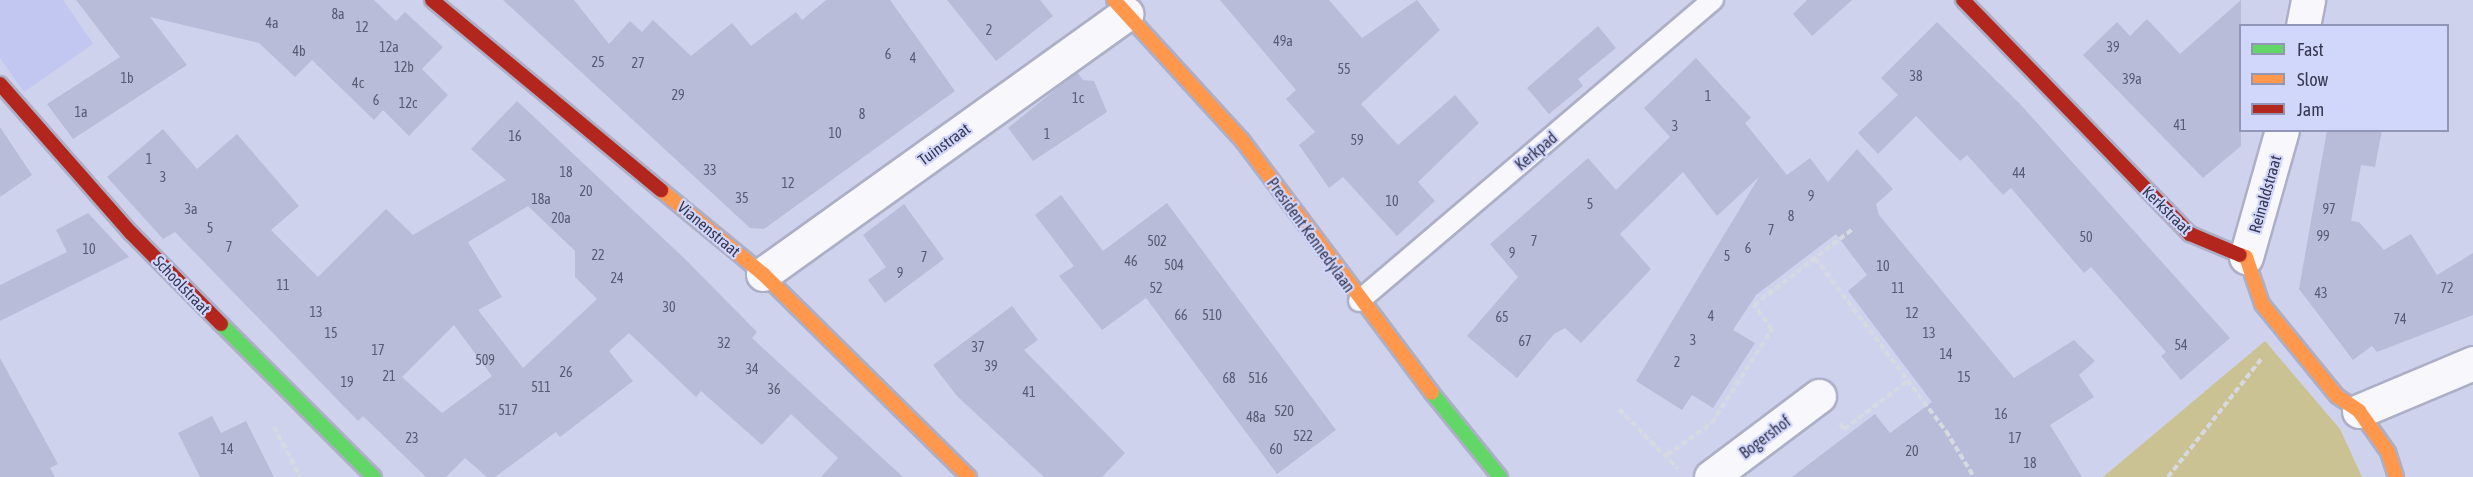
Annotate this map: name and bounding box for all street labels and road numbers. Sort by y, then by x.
street label: Tuinstraat [914,119,974,169]
street label: Kerkpad [1511,128,1561,174]
street label: Reinaldstraat [2245,153,2285,235]
street label: President Kennedylaan [1263,174,1359,296]
street label: Kerkstraat [2139,182,2195,238]
street label: Vianenstraat [674,197,744,261]
street label: Schoolstraat [149,252,215,318]
street label: Bogershof [1736,412,1794,462]

